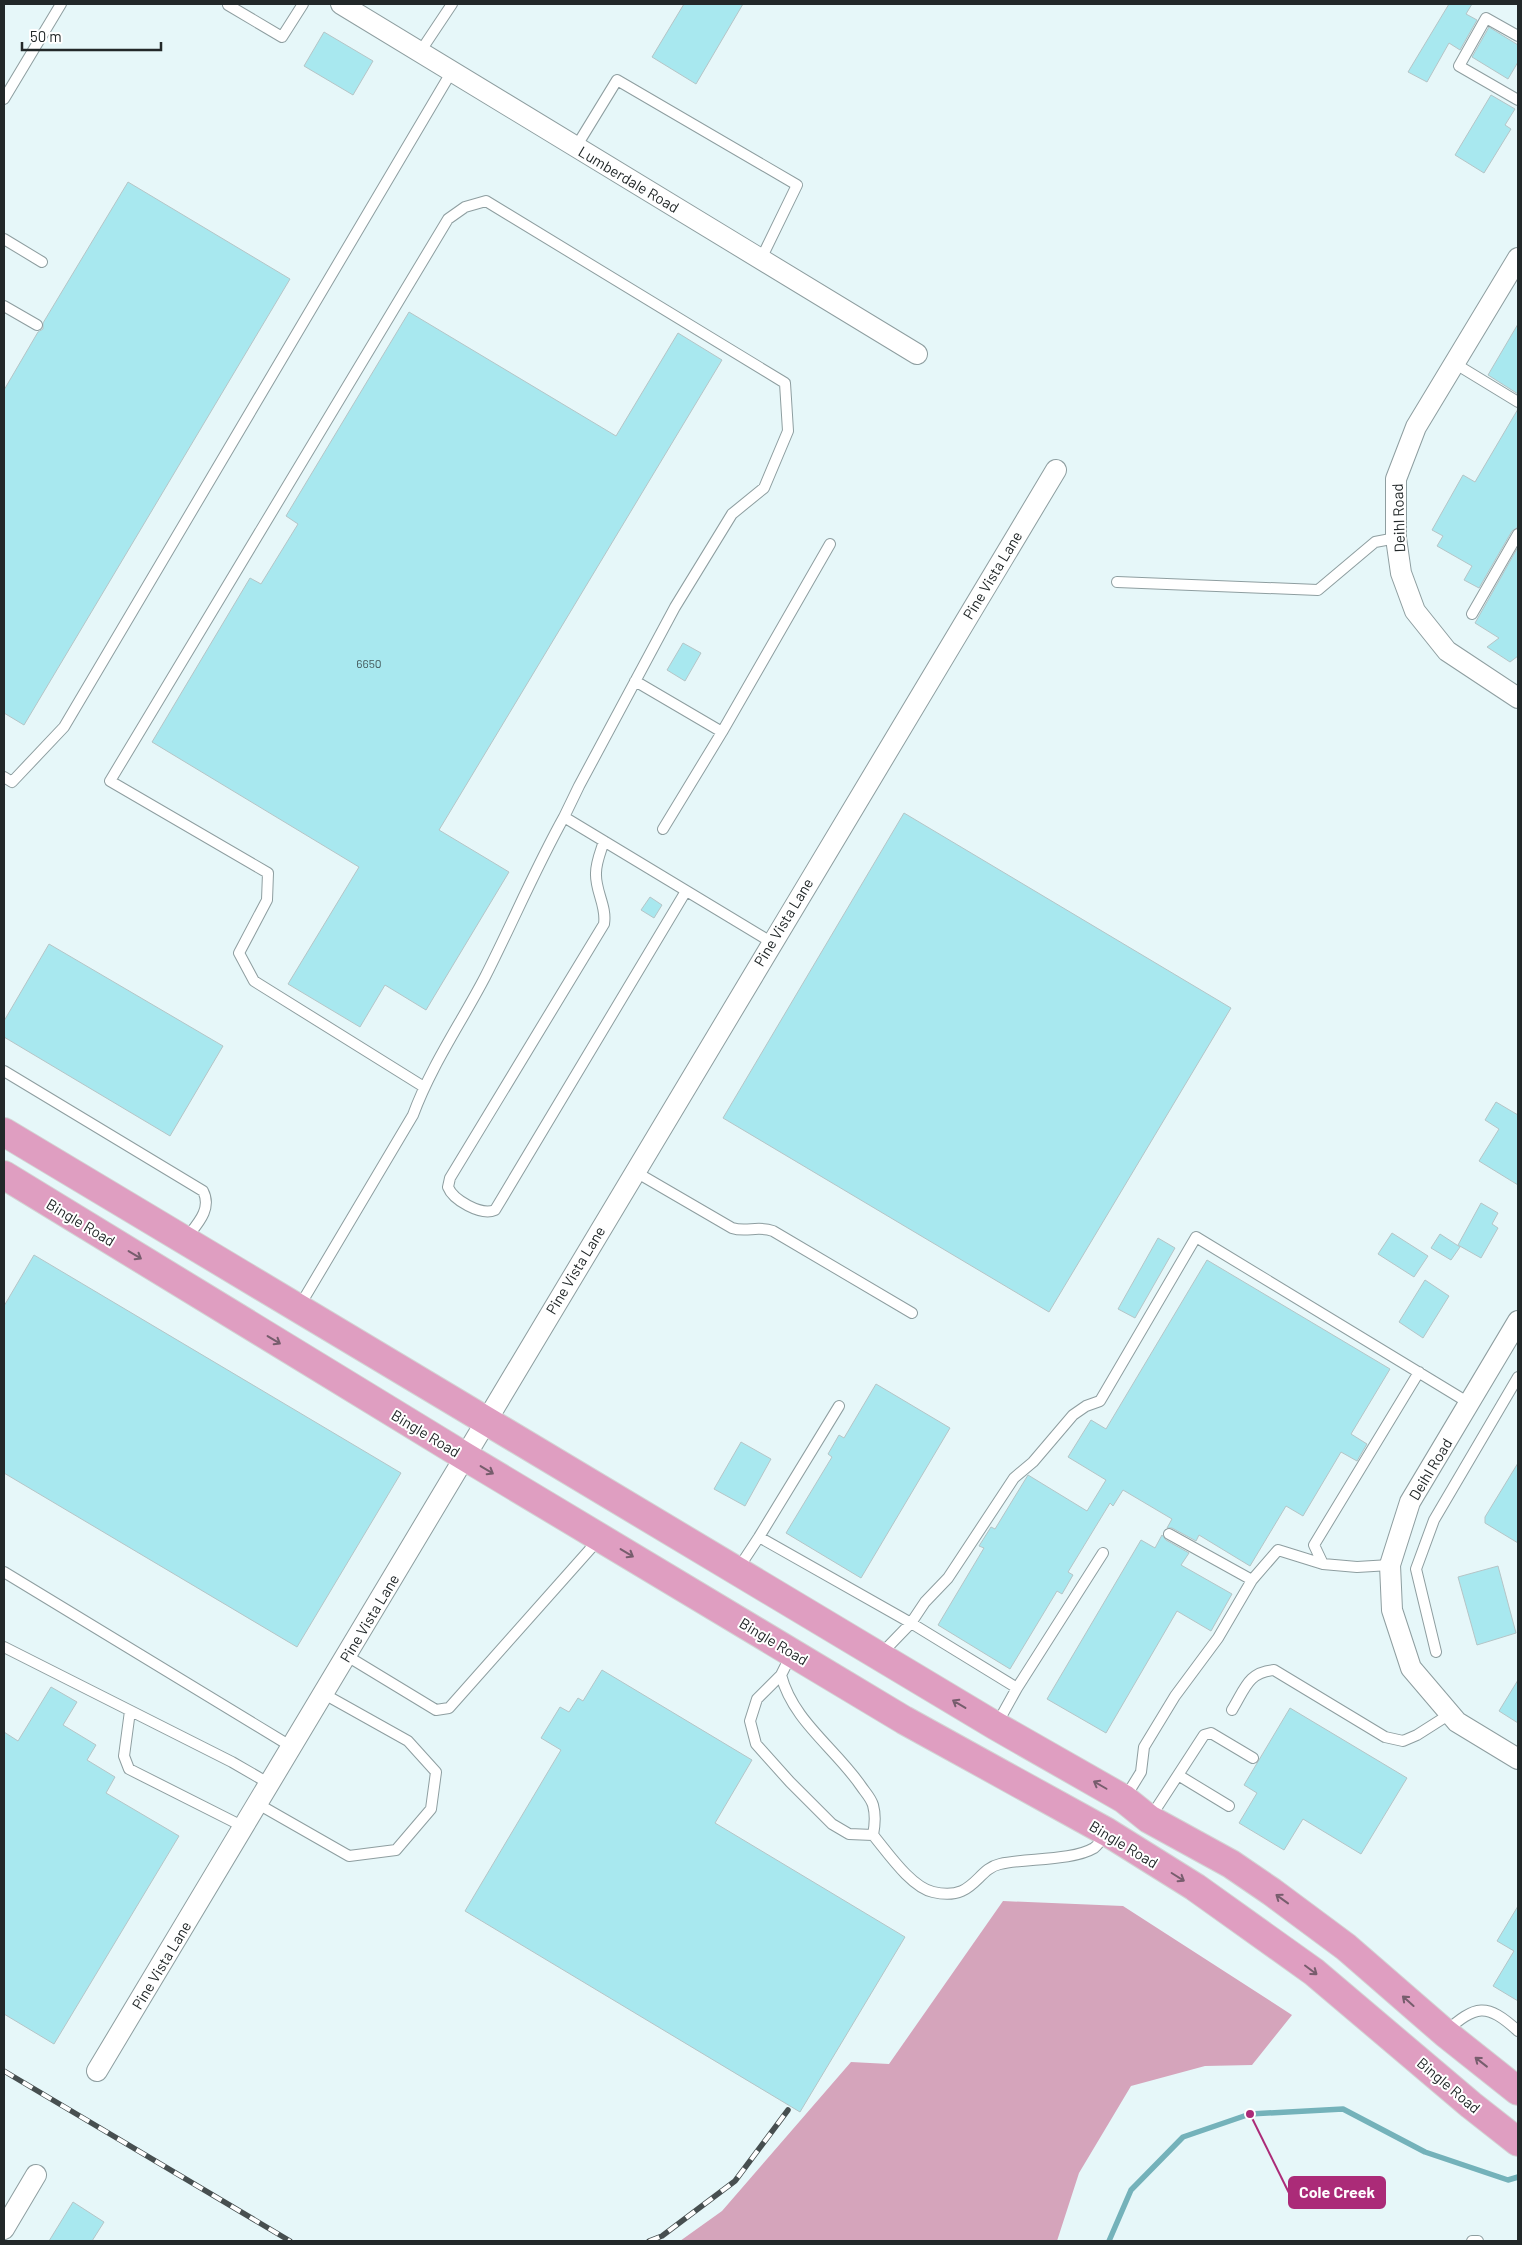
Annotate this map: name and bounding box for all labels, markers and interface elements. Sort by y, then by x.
scale bar [22,20,161,52]
text: 50 m [30,27,62,45]
street label: Lumberdale Road [576,142,682,216]
street label: Deihl Road [1388,483,1408,553]
street label: Pine Vista Lane [959,528,1025,622]
house number: 6650 [356,656,382,670]
street label: Pine Vista Lane [750,875,816,969]
street label: Bingle Road [43,1194,119,1250]
street label: Pine Vista Lane [542,1223,608,1317]
one-way arrow [128,1251,142,1261]
one-way arrow [266,1335,280,1345]
street label: Bingle Road [388,1405,464,1461]
street label: Deihl Road [1405,1435,1455,1503]
one-way arrow [480,1466,494,1476]
one-way arrow [619,1549,633,1559]
street label: Pine Vista Lane [336,1571,402,1665]
street label: Bingle Road [736,1613,812,1669]
one-way arrow [953,1698,967,1708]
one-way arrow [1093,1780,1107,1790]
street label: Bingle Road [1086,1816,1162,1872]
one-way arrow [1171,1871,1185,1882]
one-way arrow [1275,1894,1289,1904]
street label: Pine Vista Lane [128,1918,194,2012]
one-way arrow [1304,1964,1317,1975]
one-way arrow [1402,1995,1415,2006]
street label: Bingle Road [1414,2053,1484,2117]
one-way arrow [1475,2057,1488,2068]
callout: Cole Creek [1289,2177,1385,2208]
text: Cole Creek [1299,2182,1376,2201]

